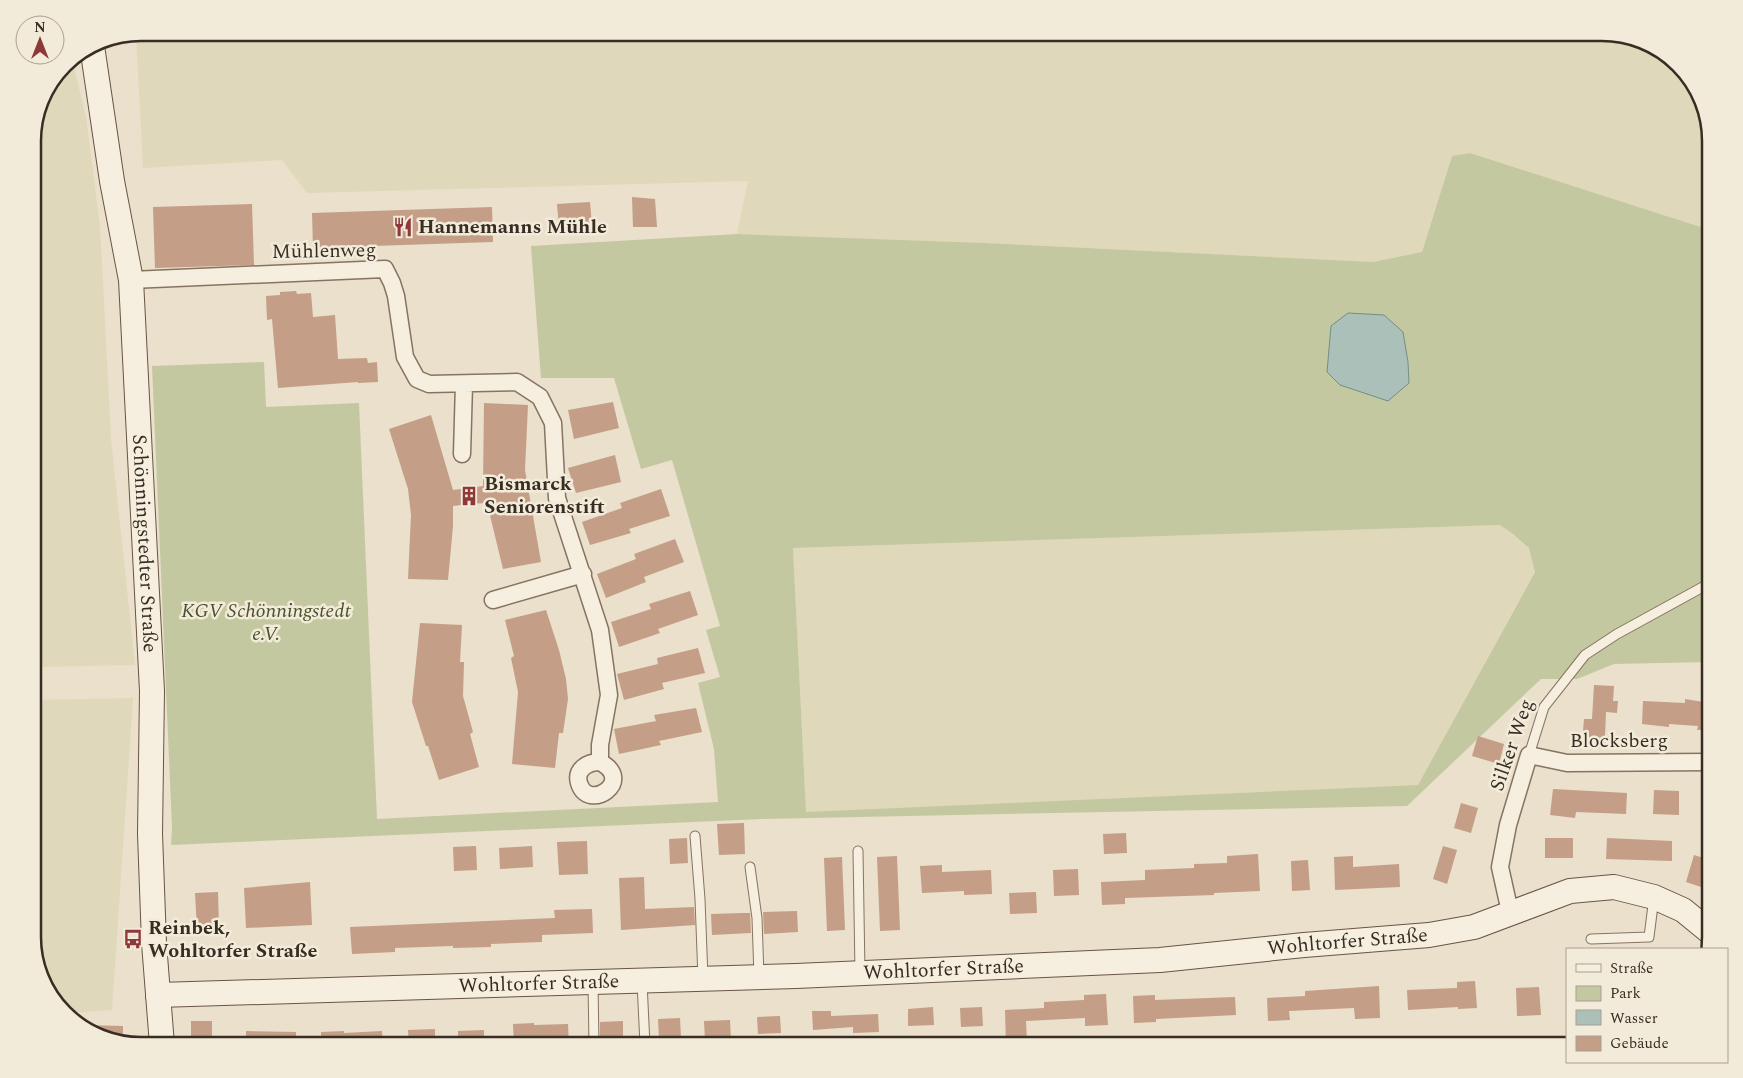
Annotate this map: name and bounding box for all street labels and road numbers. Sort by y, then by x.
street label: Mühlenweg [271,235,377,267]
street label: Schönningstedter Straße [124,433,165,653]
street label: Silker Weg [1482,695,1542,795]
street label: Blocksberg [1570,726,1668,756]
street label: Wohltorfer Straße [1266,920,1429,964]
street label: Wohltorfer Straße [863,951,1025,988]
street label: Wohltorfer Straße [458,966,620,1001]

